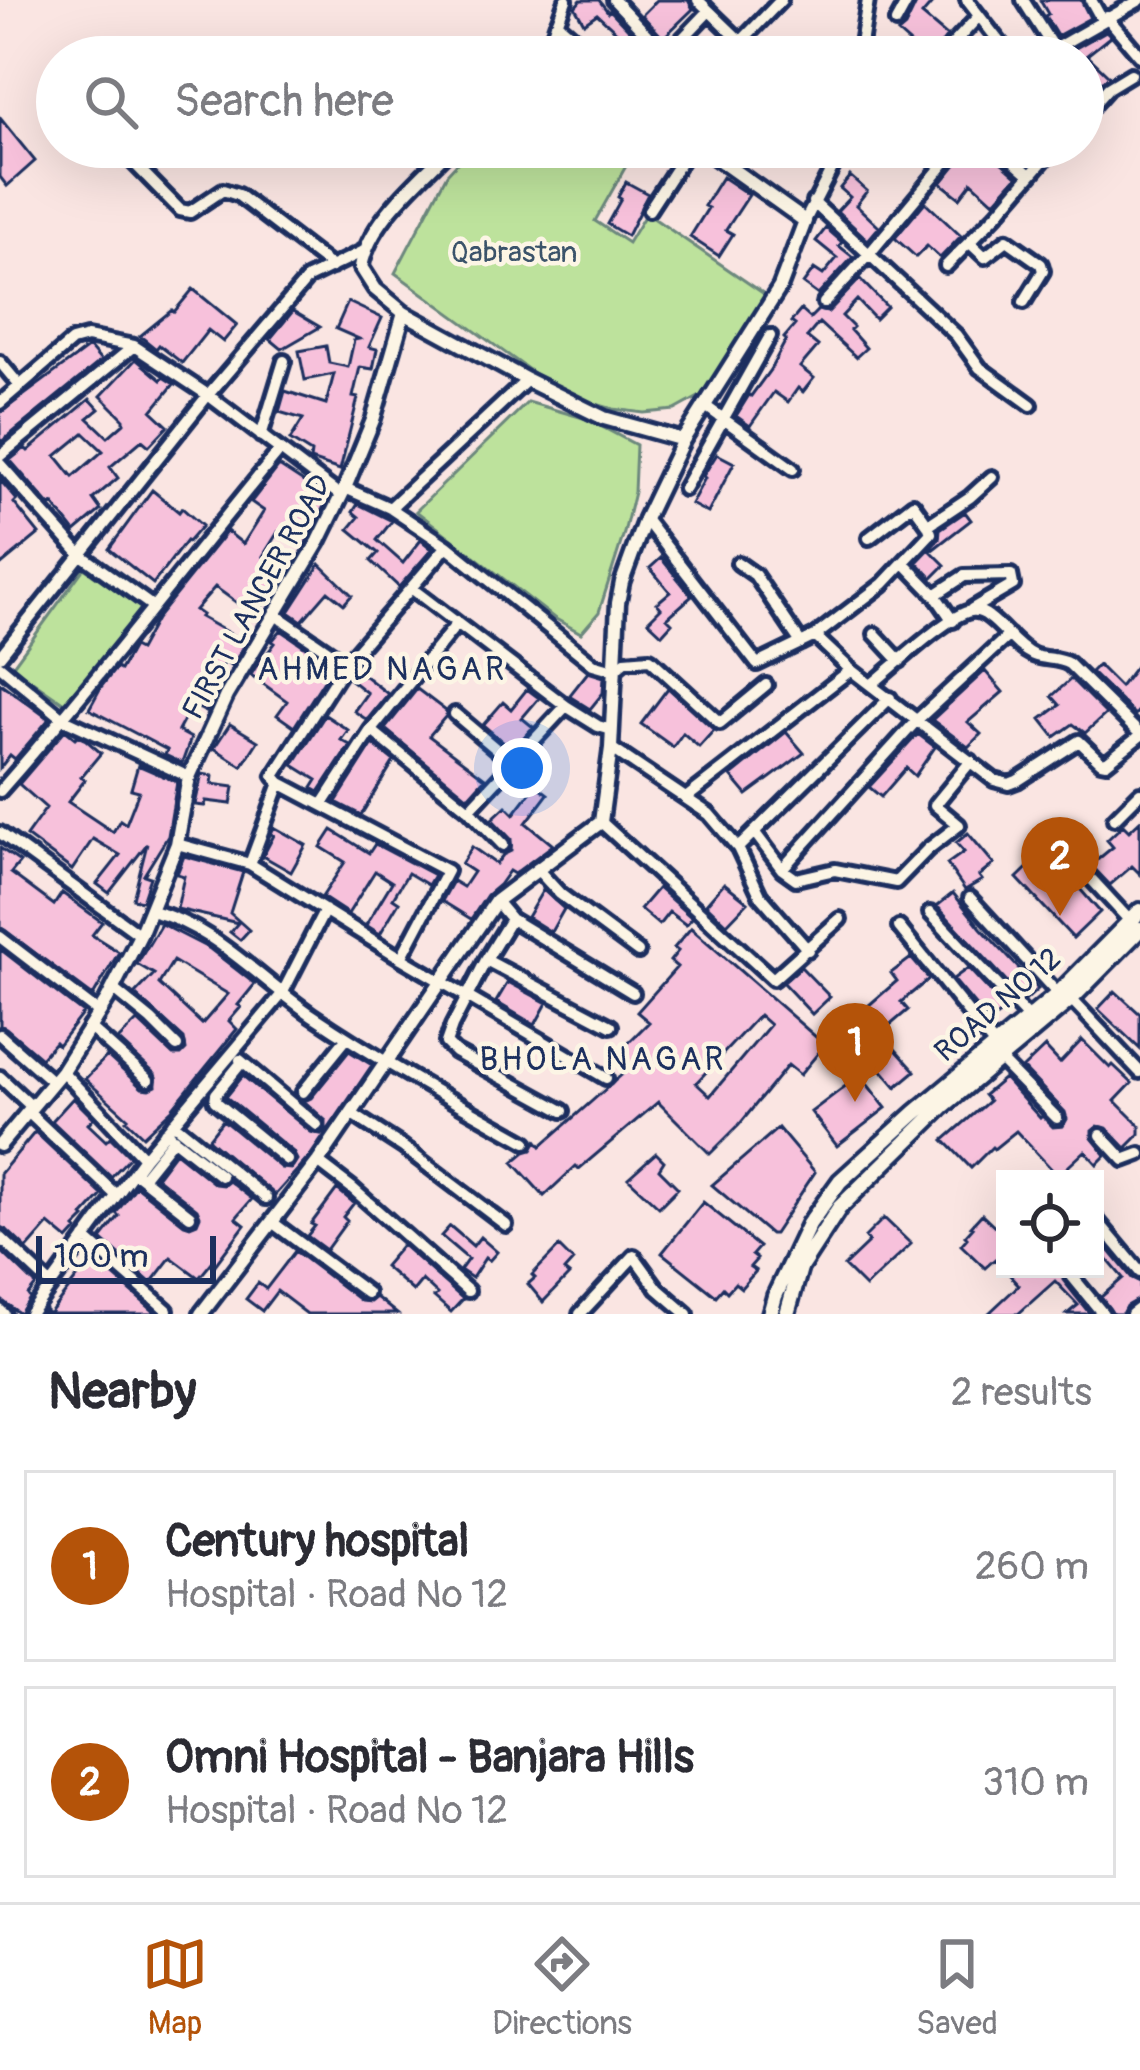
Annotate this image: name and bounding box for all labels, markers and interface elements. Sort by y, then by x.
search box [36,36,1104,168]
icon: search [78,69,144,135]
text: Search here [174,74,394,130]
park label: Qabrastan [450,234,578,271]
street label: FIRST LANCER ROAD [174,468,340,726]
district label: AHMED NAGAR [257,649,507,690]
your location [492,738,552,798]
pin: 2 [1021,817,1099,916]
street label: ROAD NO 12 [927,940,1069,1070]
pin: 1 [816,1003,894,1102]
district label: BHOLA NAGAR [480,1039,726,1080]
map controls [996,1170,1104,1278]
button: locate [996,1170,1104,1278]
scale bar [36,1230,216,1283]
text: 100 m [54,1236,148,1277]
text: Nearby [48,1360,196,1424]
text: 2 results [951,1368,1092,1417]
text: Century hospital [165,1514,469,1570]
text: 1 [82,1542,98,1591]
text: 260 m [975,1542,1089,1591]
text: Hospital · Road No 12 [165,1570,508,1619]
text: Omni Hospital - Banjara Hills [165,1730,694,1786]
text: 2 [79,1758,101,1807]
text: 310 m [982,1758,1089,1807]
text: Hospital · Road No 12 [165,1786,508,1835]
tab: Map [142,1931,208,2044]
tab: Directions [492,1931,632,2044]
tab: Saved [916,1931,998,2044]

